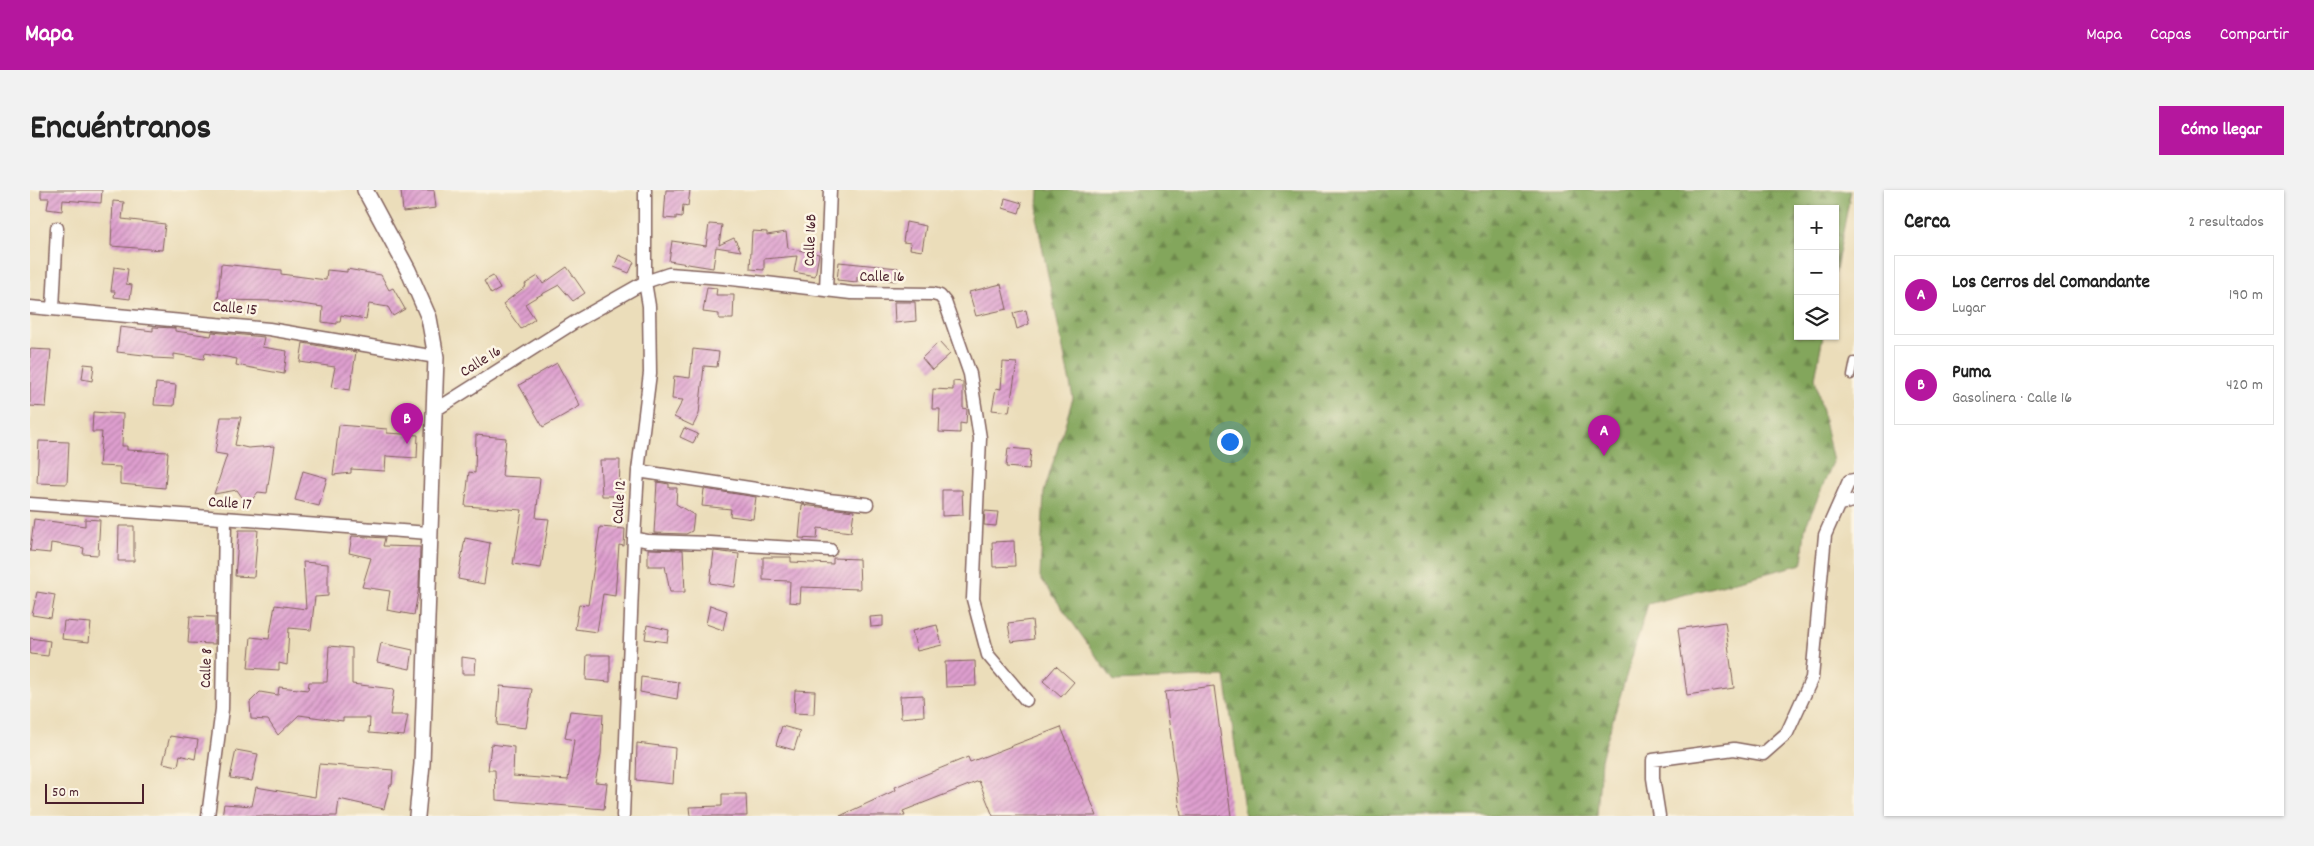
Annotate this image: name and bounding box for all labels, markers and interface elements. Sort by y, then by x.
text: Mapa [25,18,73,52]
text: Mapa [2086,23,2122,48]
text: Capas [2150,23,2192,48]
text: Compartir [2220,23,2289,48]
text: Encuéntranos [30,105,211,155]
button: Cómo llegar [2159,106,2284,155]
map controls [1794,205,1839,340]
button: + [1794,205,1839,250]
text: Cerca [1904,208,1950,238]
text: 2 resultados [2188,211,2264,234]
street label: Calle 16B [799,213,823,267]
button: − [1794,250,1839,295]
street label: Calle 16 [859,266,905,289]
text: Los Cerros del Comandante [1952,270,2150,297]
text: A [1917,284,1925,307]
text: 190 m [2229,284,2263,307]
button: layers [1794,295,1839,340]
street label: Calle 15 [212,296,258,322]
text: Lugar [1952,297,1986,320]
street label: Calle 16 [456,340,506,384]
text: Puma [1952,360,1991,387]
text: B [1917,374,1925,397]
text: 420 m [2226,374,2263,397]
text: Gasolinera · Calle 16 [1952,387,2072,410]
pin: B [391,403,423,444]
pin: A [1588,415,1620,456]
your location [1217,429,1243,455]
street label: Calle 12 [607,479,633,525]
street label: Calle 17 [208,491,252,517]
street label: Calle 8 [195,648,219,688]
scale bar [45,781,144,804]
text: 50 m [52,783,79,803]

